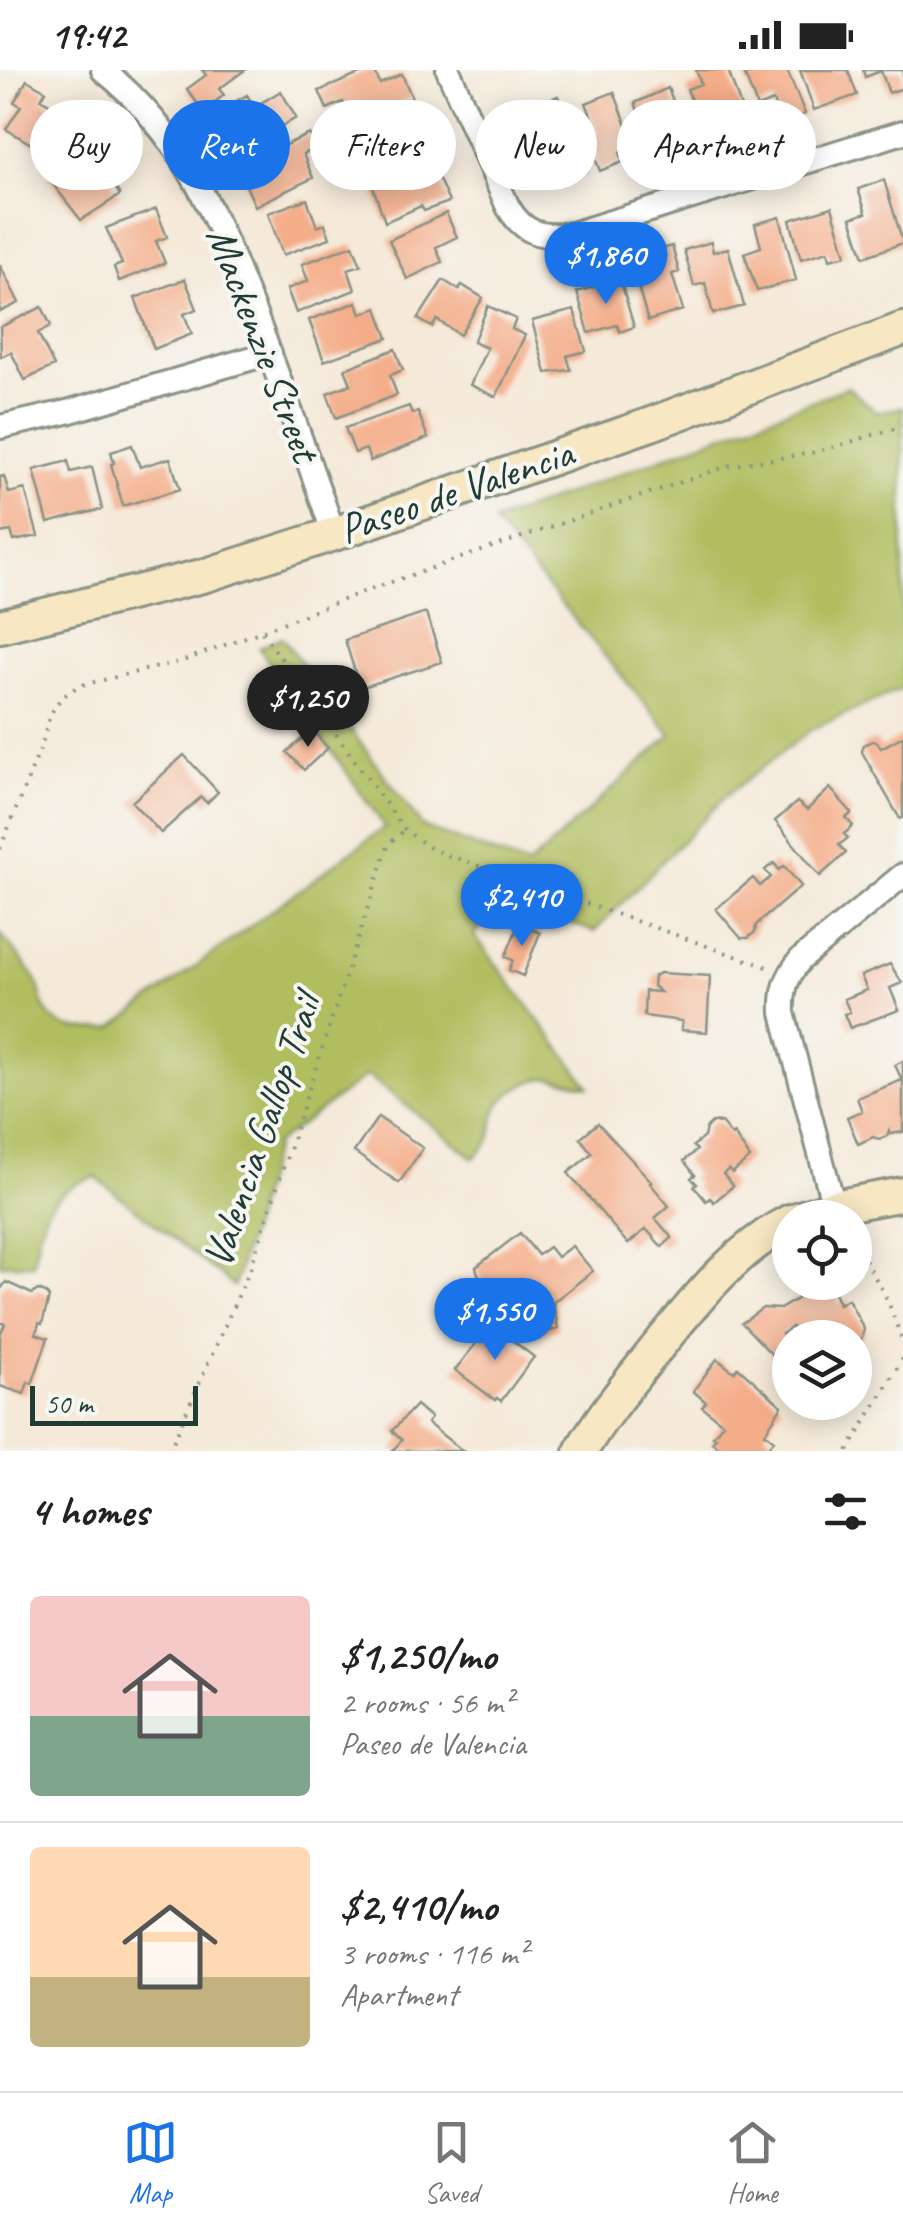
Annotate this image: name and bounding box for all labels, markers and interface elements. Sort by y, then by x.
text: 19:42 [50,12,125,59]
chip: Buy [30,100,143,190]
chip: Rent [163,100,290,190]
chip: Filters [310,100,456,190]
chip: New [476,100,597,190]
chip: Apartment [617,100,816,190]
street label: Mackenzie Street [194,219,333,473]
pin: $1,860 [525,222,687,307]
text: $1,860 [566,234,646,275]
street label: Paseo de Valencia [332,425,583,556]
pin: $1,250 [227,665,389,750]
text: $1,250 [269,677,347,718]
pin: $2,410 [441,864,603,949]
text: $2,410 [483,876,561,917]
street label: Valencia Gallop Trail [191,981,336,1274]
map controls [772,1200,872,1420]
button: locate [772,1200,872,1300]
pin: $1,550 [414,1278,576,1363]
text: $1,550 [456,1290,534,1331]
button: layers [772,1320,872,1420]
scale bar [30,1381,198,1426]
text: 50 m [45,1386,93,1421]
icon: filters [818,1484,873,1539]
text: 4 homes [30,1485,149,1538]
text: $1,250/mo [340,1629,496,1682]
icon: home [110,1636,230,1756]
text: 2 rooms · 56 m² [340,1682,513,1723]
text: Paseo de Valencia [340,1723,526,1764]
text: $2,410/mo [340,1880,497,1933]
icon: home [110,1887,230,2007]
text: 3 rooms · 116 m² [340,1933,527,1974]
text: Apartment [340,1974,458,2015]
tab: Map [123,2115,178,2210]
tab: Saved [424,2115,479,2210]
tab: Home [725,2115,780,2210]

